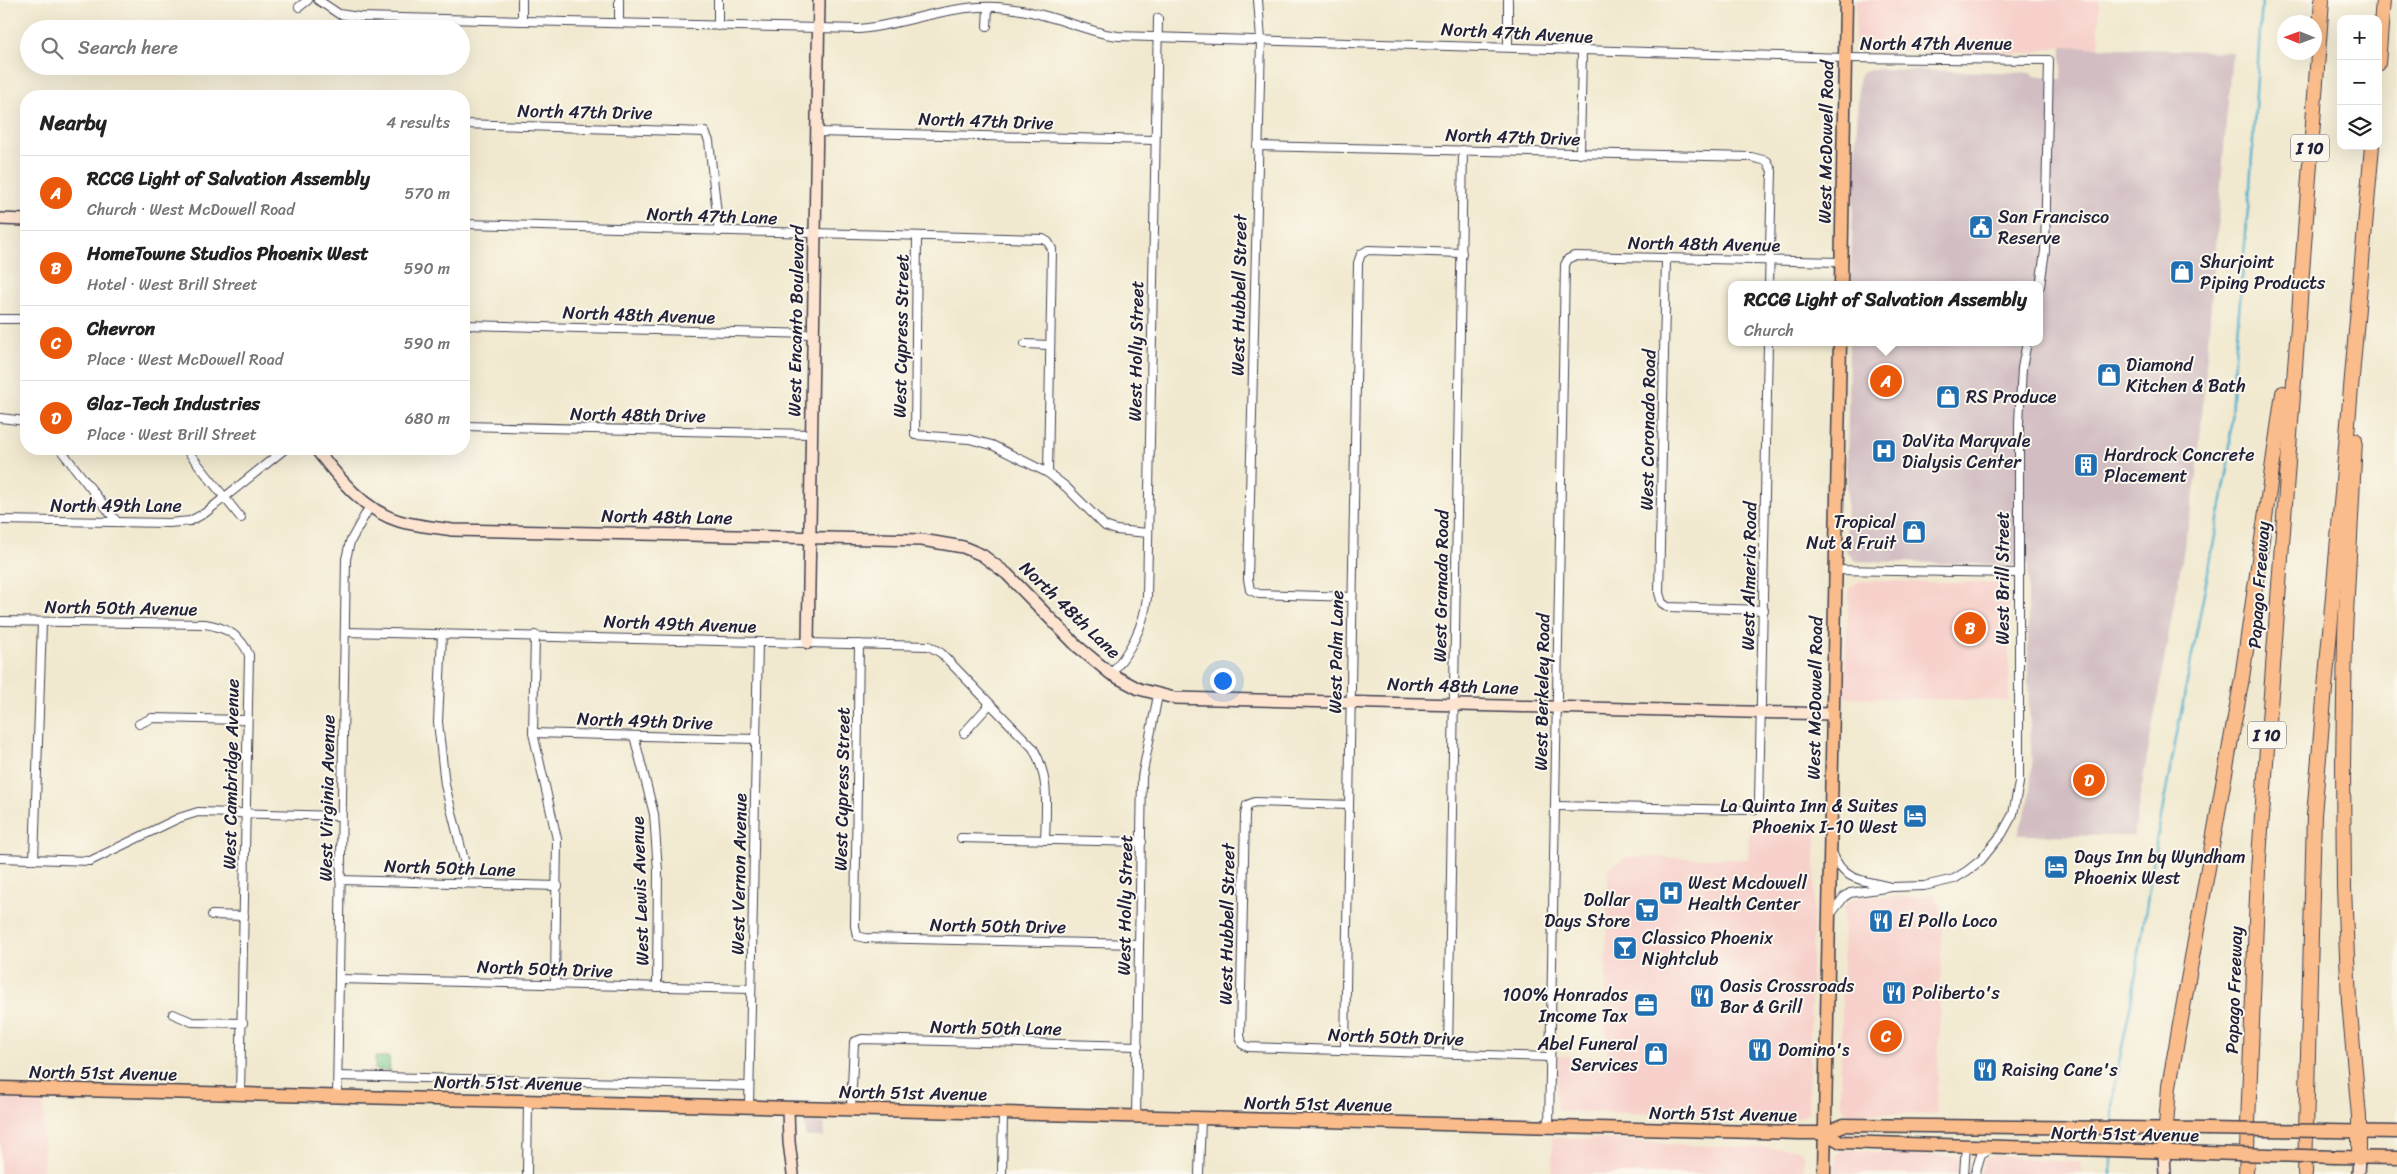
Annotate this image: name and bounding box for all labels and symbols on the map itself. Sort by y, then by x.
street label: North 47th Avenue [1440,13,1594,53]
north arrow [2277,15,2322,60]
street label: North 47th Avenue [1860,28,2012,60]
street label: West McDowell Road [1809,59,1843,224]
street label: North 47th Drive [517,95,653,129]
street label: North 47th Drive [918,103,1054,139]
street label: North 47th Drive [1445,119,1581,155]
road number: I 10 [2291,134,2329,162]
street label: North 47th Lane [646,198,778,234]
place label: San Francisco Reserve [1998,201,2109,254]
street label: West Hubbell Street [1222,213,1256,376]
public building icon: San Francisco Reserve [1968,214,1994,240]
street label: West Encanto Boulevard [778,224,814,417]
street label: North 48th Avenue [1627,227,1781,261]
place label: Shurjoint Piping Products [2200,246,2326,299]
street label: West Cypress Street [884,254,918,418]
shop icon: Shurjoint Piping Products [2169,259,2195,285]
street label: West Holly Street [1119,280,1153,422]
street label: North 48th Avenue [562,296,716,334]
street label: West Coronado Road [1631,348,1665,511]
place label: Diamond Kitchen & Bath [2126,349,2246,402]
pin: A [1870,362,1902,400]
shop icon: Diamond Kitchen & Bath [2096,362,2122,388]
place label: RS Produce [1966,381,2057,413]
shop icon: RS Produce [1935,384,1961,410]
street label: North 48th Drive [570,398,706,432]
place label: DaVita Maryvale Dialysis Center [1902,425,2031,478]
hospital icon: DaVita Maryvale Dialysis Center [1871,438,1897,464]
place label: Hardrock Concrete Placement [2104,439,2254,492]
building icon: Hardrock Concrete Placement [2073,452,2099,478]
street label: North 49th Lane [50,490,182,522]
street label: North 48th Lane [601,500,733,534]
street label: West Almeria Road [1732,500,1766,651]
place label: Tropical Nut & Fruit [1806,506,1897,559]
street label: West Granada Road [1424,508,1458,662]
street label: West Brill Street [1987,511,2019,645]
shop icon: Tropical Nut & Fruit [1901,519,1927,545]
street label: Papago Freeway [2239,520,2279,650]
street label: North 48th Lane [1012,553,1128,667]
street label: West Palm Lane [1319,590,1353,714]
street label: North 50th Avenue [44,591,198,625]
street label: North 49th Avenue [603,605,757,643]
pin: B [1954,609,1986,647]
street label: West Berkeley Road [1525,612,1559,771]
street label: West McDowell Road [1798,615,1832,780]
your location [1210,668,1236,694]
street label: North 48th Lane [1387,668,1519,704]
street label: West Cambridge Avenue [213,678,249,870]
street label: North 49th Drive [576,703,714,739]
street label: West Cypress Street [825,707,859,871]
street label: West Virginia Avenue [310,714,344,882]
road number: I 10 [2248,722,2286,748]
pin: D [2073,761,2105,799]
place label: La Quinta Inn & Suites Phoenix I-10 West [1720,790,1899,843]
street label: West Vernon Avenue [722,793,756,955]
hotel icon: La Quinta Inn & Suites Phoenix I-10 West [1902,803,1928,829]
street label: West Lewis Avenue [621,815,659,966]
street label: West Holly Street [1108,834,1142,976]
place label: Days Inn by Wyndham Phoenix West [2074,841,2246,894]
street label: West Hubbell Street [1210,842,1244,1005]
street label: North 50th Lane [384,850,516,886]
hotel icon: Days Inn by Wyndham Phoenix West [2043,854,2069,880]
place label: West Mcdowell Health Center [1688,867,1808,920]
hospital icon: West Mcdowell Health Center [1658,880,1684,906]
place label: Dollar Days Store [1544,884,1632,937]
supermarket icon: Dollar Days Store [1634,897,1660,923]
place label: El Pollo Loco [1898,905,1997,937]
restaurant icon: El Pollo Loco [1868,908,1894,934]
street label: North 50th Drive [930,909,1066,943]
place label: Classico Phoenix Nightclub [1642,922,1774,975]
street label: Papago Freeway [2216,925,2252,1054]
bar icon: Classico Phoenix Nightclub [1612,935,1638,961]
street label: North 50th Drive [476,951,614,987]
place label: Oasis Crossroads Bar & Grill [1720,970,1855,1023]
place label: Poliberto's [1912,977,2001,1009]
place label: 100% Honrados Income Tax [1502,979,1629,1032]
restaurant icon: Poliberto's [1881,980,1907,1006]
restaurant icon: Oasis Crossroads Bar & Grill [1689,983,1715,1009]
office icon: 100% Honrados Income Tax [1633,992,1659,1018]
street label: North 50th Lane [930,1011,1062,1045]
pin: C [1870,1017,1902,1055]
street label: North 50th Drive [1327,1019,1465,1055]
place label: Abel Funeral Services [1537,1028,1639,1081]
place label: Domino's [1778,1034,1850,1066]
restaurant icon: Domino's [1747,1037,1773,1063]
shop icon: Abel Funeral Services [1643,1041,1669,1067]
place label: Raising Cane's [2002,1054,2119,1086]
street label: North 51st Avenue [29,1056,178,1090]
restaurant icon: Raising Cane's [1972,1057,1998,1083]
street label: North 51st Avenue [434,1066,583,1100]
street label: North 51st Avenue [839,1076,988,1110]
street label: North 51st Avenue [1244,1087,1393,1121]
street label: North 51st Avenue [1649,1097,1798,1131]
street label: North 51st Avenue [2051,1117,2200,1151]

